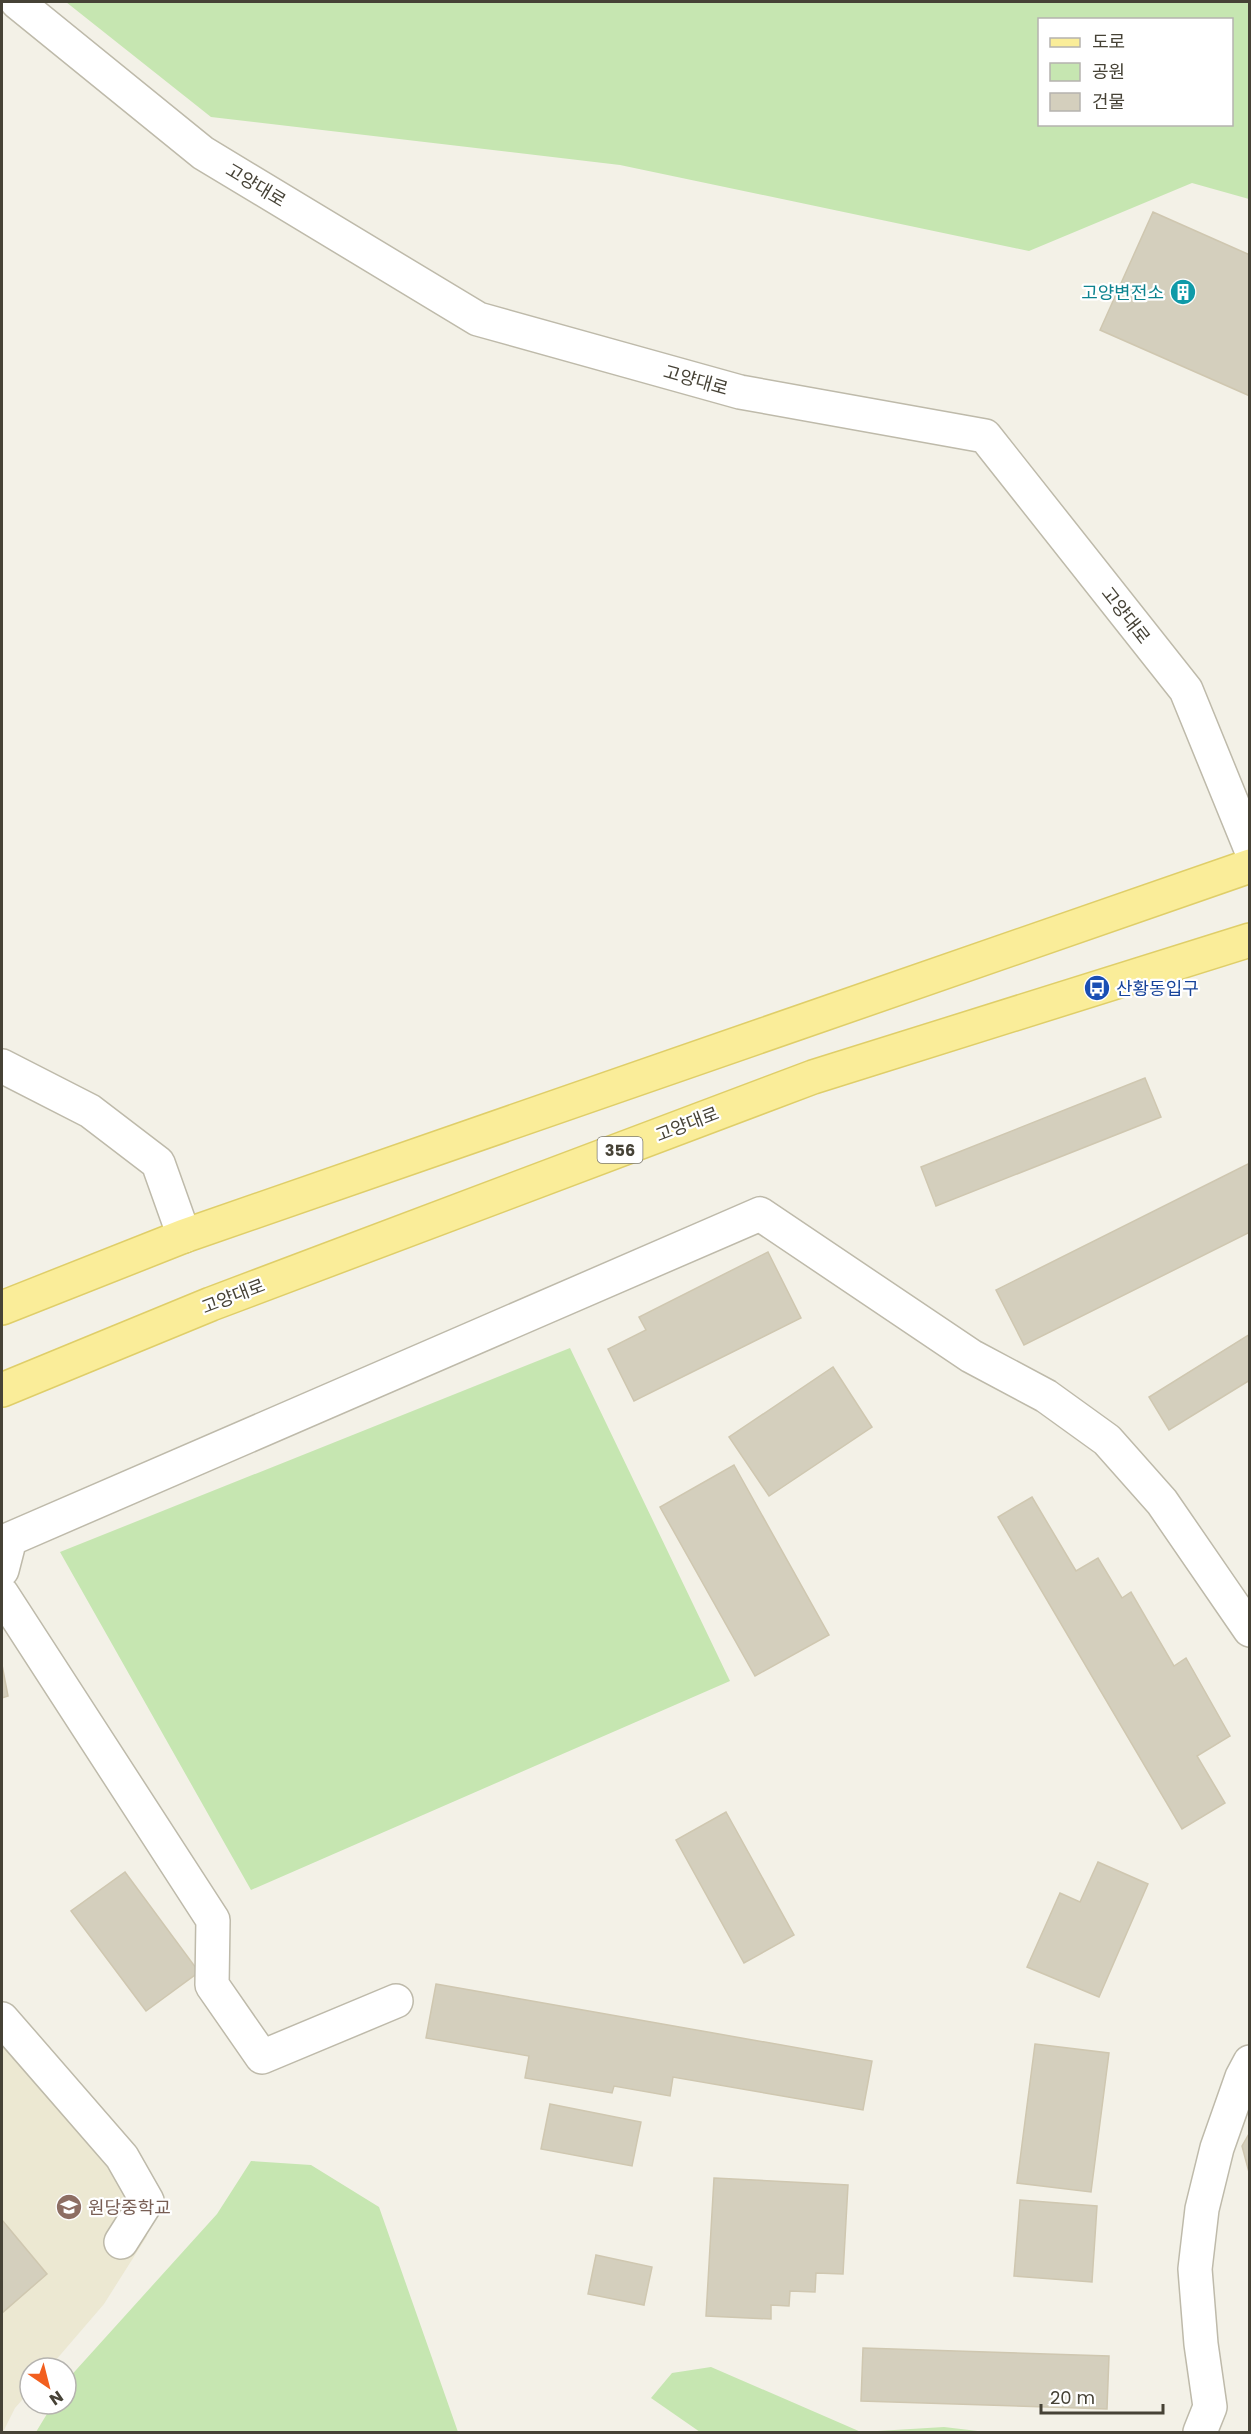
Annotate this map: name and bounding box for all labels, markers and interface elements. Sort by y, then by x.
legend [1038,18,1233,126]
text: 도로 [1092,29,1125,54]
text: 공원 [1092,59,1125,84]
text: 건물 [1092,89,1125,114]
street label: 고양대로 [221,157,291,213]
building icon: 고양변전소 [1168,277,1198,307]
place label: 고양변전소 [1081,280,1164,305]
street label: 고양대로 [661,359,731,401]
street label: 고양대로 [1096,581,1156,649]
bus stop icon: 산황동입구 [1082,973,1112,1003]
place label: 산황동입구 [1116,976,1199,1001]
street label: 고양대로 [652,1100,722,1148]
road number: 356 [598,1137,642,1163]
street label: 고양대로 [198,1272,268,1320]
school or university icon: 원당중학교 [54,2192,84,2222]
place label: 원당중학교 [88,2195,171,2220]
north arrow [18,2356,78,2416]
scale bar [1041,2377,1162,2415]
text: N [45,2385,68,2411]
text: 20 m [1050,2385,1095,2410]

